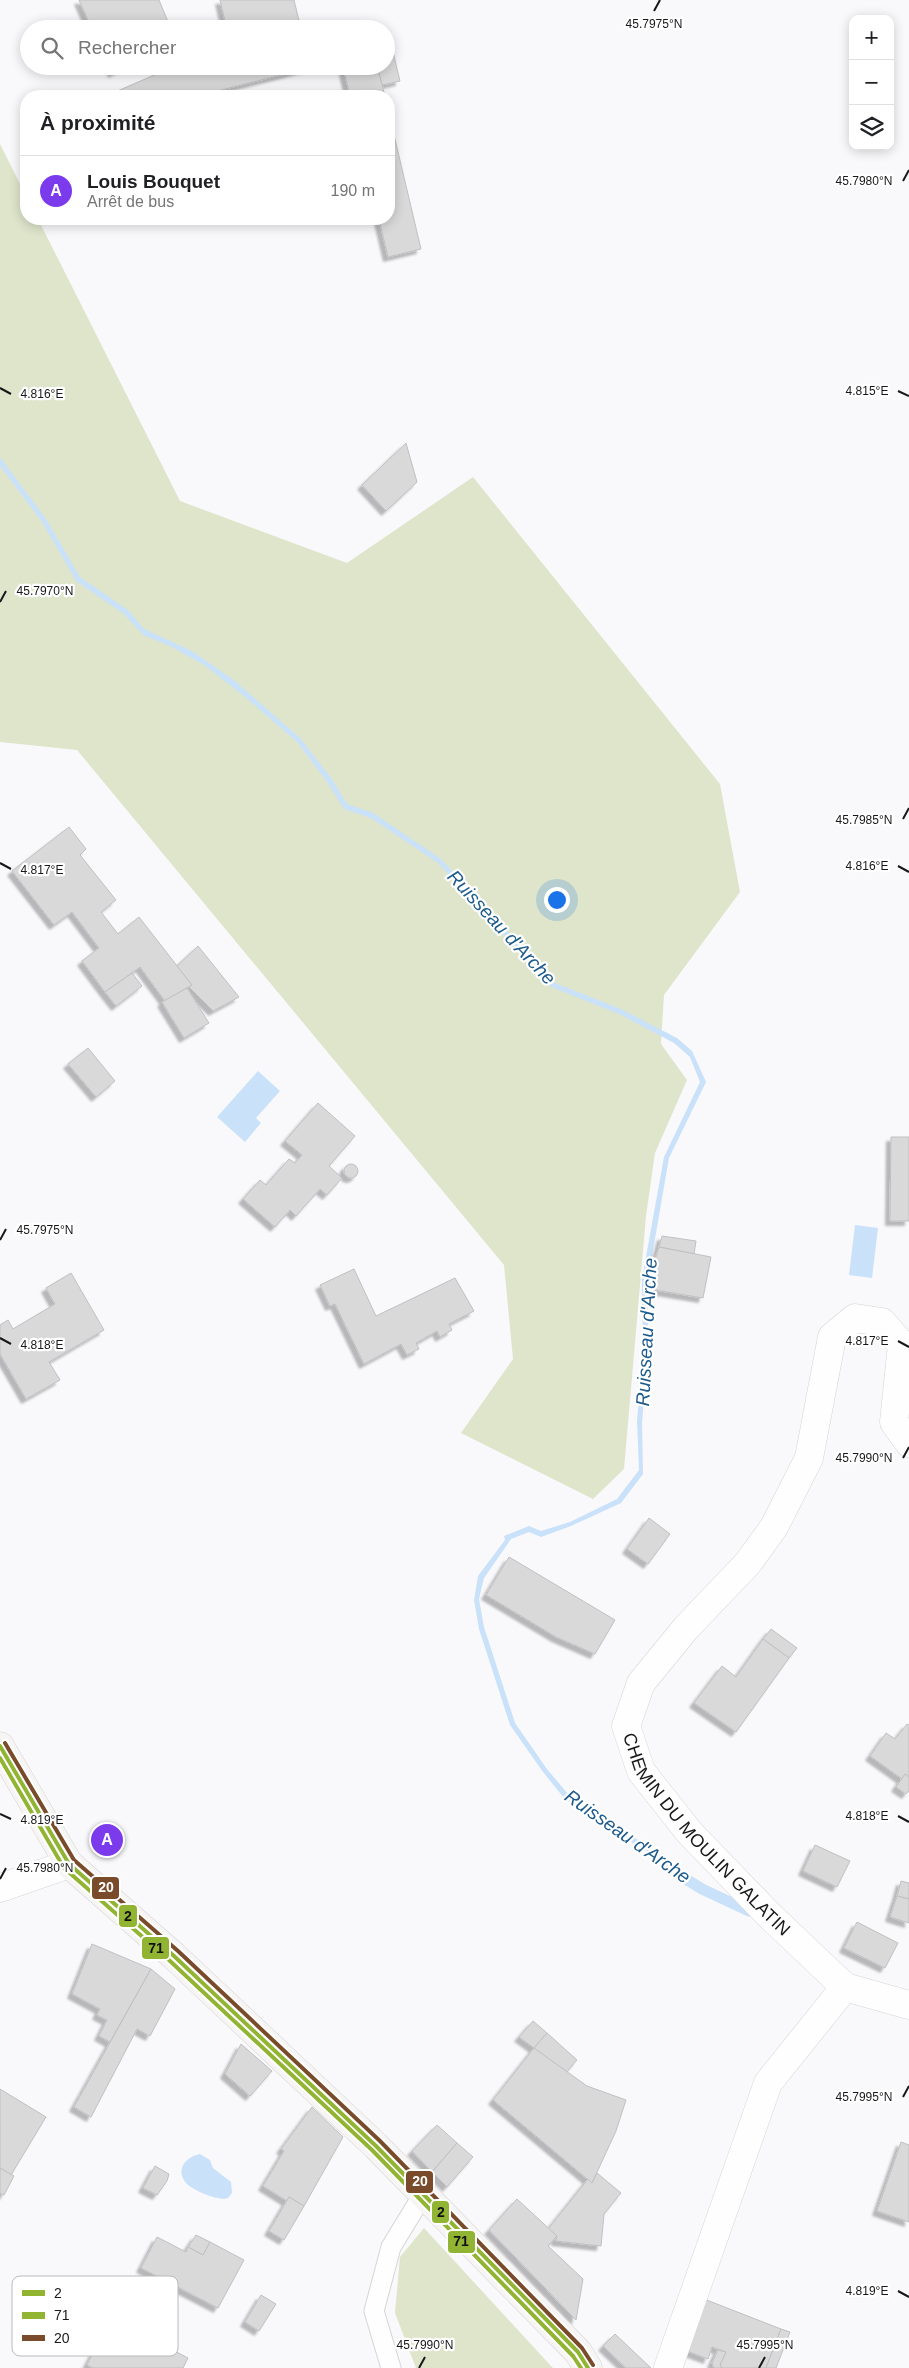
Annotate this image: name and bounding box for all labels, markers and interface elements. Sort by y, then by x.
map controls [849,15,894,150]
button: + [849,15,894,60]
text: 45.7975°N [626,17,682,31]
search box [20,20,395,75]
icon: search [38,34,66,62]
text: Rechercher [78,37,176,58]
button: − [849,60,894,105]
button: layers [849,105,894,150]
text: À proximité [40,111,156,134]
text: Louis Bouquet [87,171,220,192]
text: 45.7980°N [836,174,892,188]
text: A [50,182,62,199]
text: 190 m [331,182,375,199]
text: Arrêt de bus [87,193,174,210]
text: 4.815°E [846,384,888,398]
text: 4.816°E [21,387,63,401]
text: 45.7970°N [17,584,73,598]
text: 45.7985°N [836,813,892,827]
text: 4.816°E [846,859,888,873]
text: 4.817°E [21,863,63,877]
water label: Ruisseau d'Arche [443,866,560,989]
your location [544,887,570,913]
text: 45.7975°N [17,1223,73,1237]
water label: Ruisseau d'Arche [632,1257,661,1407]
text: 4.817°E [846,1334,888,1348]
text: 4.818°E [21,1338,63,1352]
text: 45.7990°N [836,1451,892,1465]
street label: CHEMIN DU MOULIN GALATIN [619,1730,794,1940]
water label: Ruisseau d'Arche [561,1785,694,1888]
text: 4.818°E [846,1809,888,1823]
text: 4.819°E [21,1813,63,1827]
pin: A [91,1821,123,1859]
text: 45.7980°N [17,1861,73,1875]
line badge: 20 [91,1876,120,1900]
text: 20 [98,1879,114,1895]
line badge: 2 [118,1904,138,1928]
text: 2 [124,1908,132,1924]
line badge: 71 [141,1936,170,1960]
text: 71 [148,1940,164,1956]
text: 45.7995°N [836,2090,892,2104]
line badge: 20 [405,2170,434,2194]
text: 20 [412,2173,428,2189]
line badge: 2 [431,2200,450,2224]
text: 2 [437,2204,445,2220]
line badge: 71 [447,2230,476,2254]
text: 71 [453,2233,469,2249]
legend [12,2276,178,2356]
text: 4.819°E [846,2284,888,2298]
text: 2 [54,2285,62,2301]
text: 71 [54,2307,70,2323]
text: 20 [54,2330,70,2346]
text: 45.7990°N [397,2338,453,2352]
text: 45.7995°N [737,2338,793,2352]

